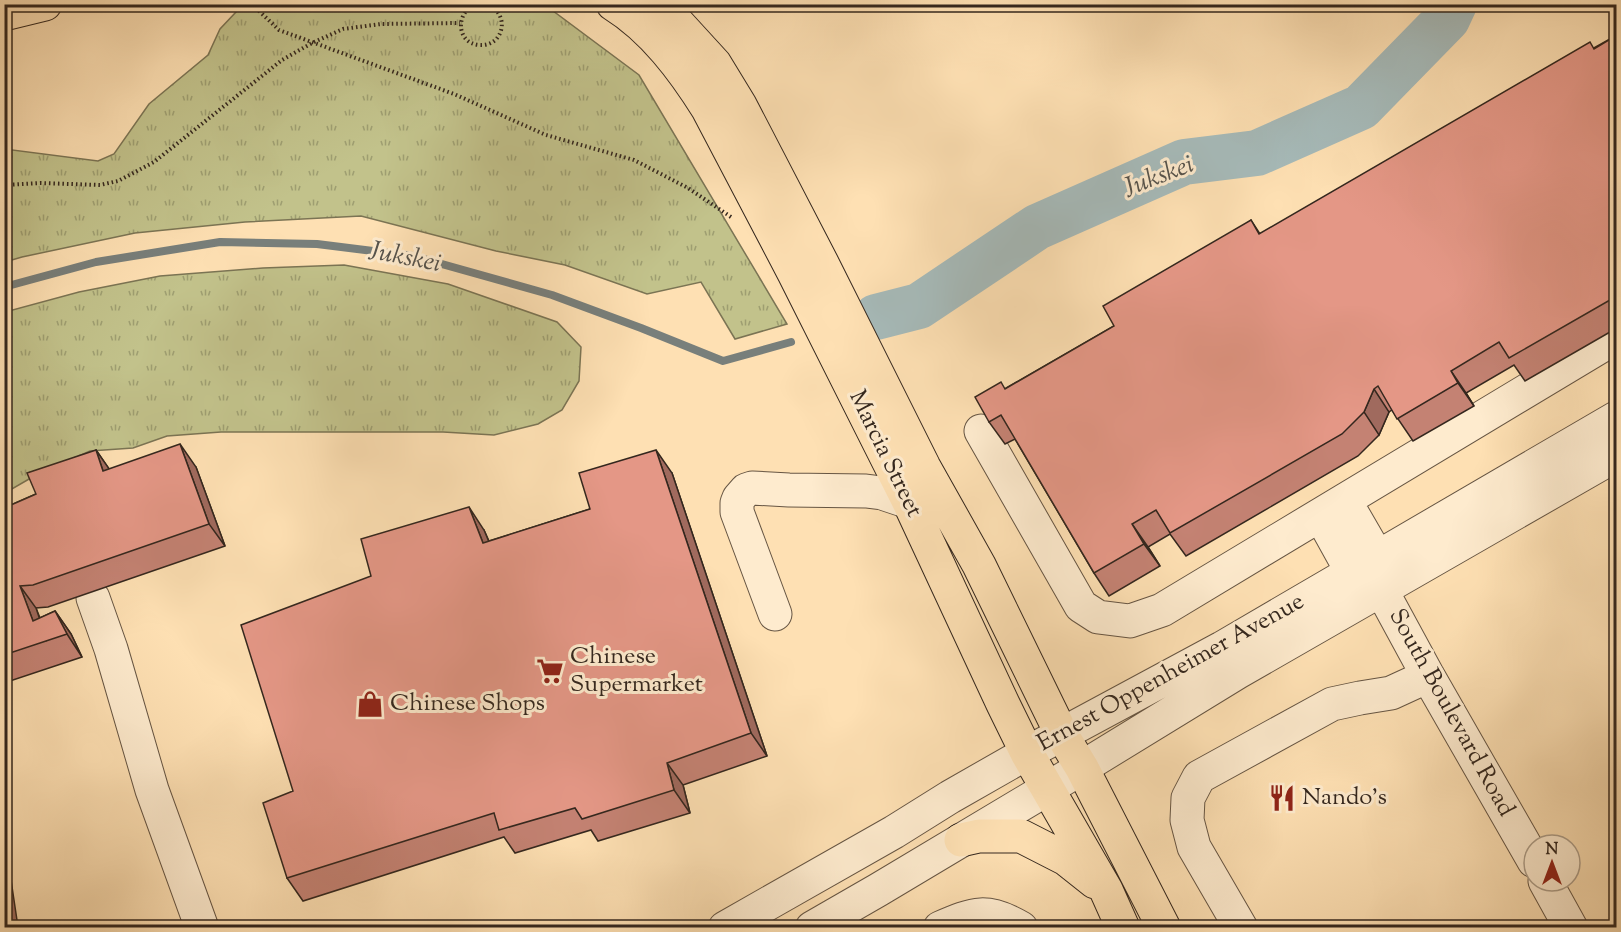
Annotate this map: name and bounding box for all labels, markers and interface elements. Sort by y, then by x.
water label: Jukskei [1118,147,1199,208]
water label: Jukskei [365,233,444,283]
street label: Marcia Street [840,385,930,523]
street label: Ernest Oppenheimer Avenue [1031,585,1311,761]
street label: South Boulevard Road [1380,603,1523,823]
place label: Chinese Supermarket [570,640,703,702]
supermarket icon: Chinese Supermarket [535,656,565,686]
place label: Chinese Shops [390,687,545,721]
shop icon: Chinese Shops [355,689,385,719]
place label: Nando's [1302,781,1387,815]
restaurant icon: Nando's [1267,783,1297,813]
north arrow [1522,833,1582,893]
text: N [1546,839,1559,862]

